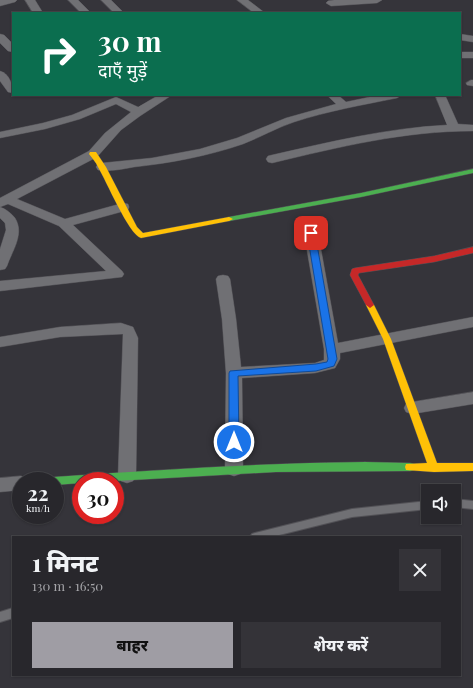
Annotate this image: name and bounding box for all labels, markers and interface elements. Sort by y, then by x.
text: 30 m [98,22,162,59]
icon: right [32,28,84,80]
text: दाएँ मुड़ें [98,58,147,82]
pin [294,216,328,250]
icon: arrive [300,222,322,244]
position arrow [213,421,255,463]
speed limit sign: 30 [72,472,124,524]
text: 22 [28,479,48,506]
map controls [421,484,461,524]
button: sound [421,484,461,524]
text: km/h [26,501,50,515]
text: 1 मिनट [32,546,98,578]
button: close [399,549,441,591]
text: 130 m · 16:50 [32,577,103,594]
button: बाहर [32,622,233,668]
button: शेयर करें [241,622,441,668]

